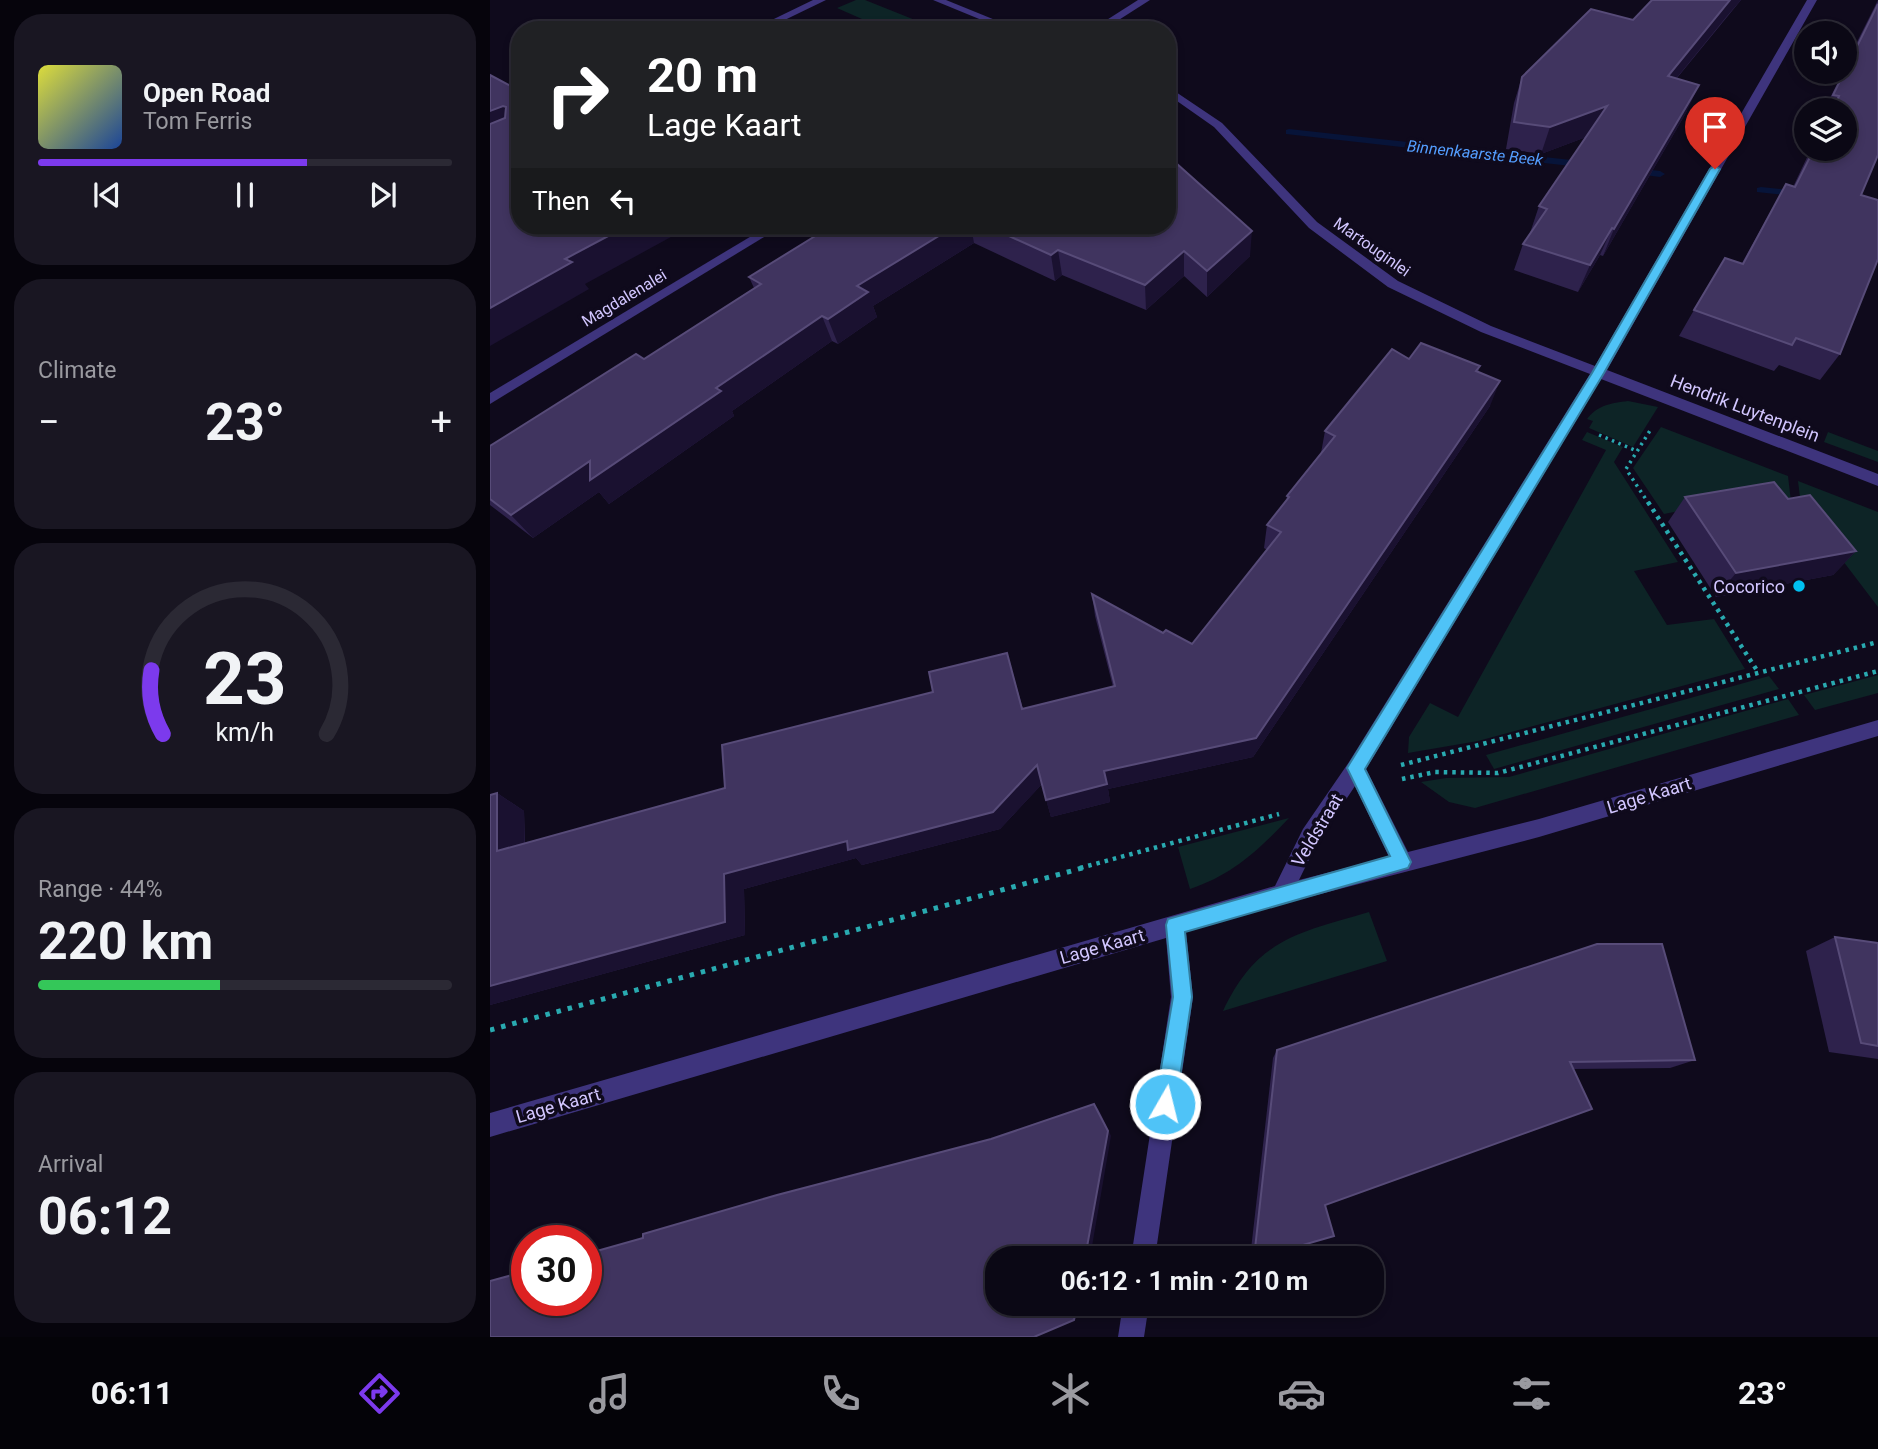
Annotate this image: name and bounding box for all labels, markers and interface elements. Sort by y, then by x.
map controls [1794,21,1857,161]
button: sound [1794,21,1857,84]
text: 20 m [647,47,758,104]
icon: right [532,49,623,140]
text: Open Road [143,78,271,108]
pin [1685,97,1745,169]
button: layers [1794,98,1857,161]
text: Lage Kaart [647,106,802,144]
text: Tom Ferris [143,108,252,135]
icon: arrive [1696,108,1734,146]
water label: Binnenkaarste Beek [1406,136,1545,170]
icon: previous [88,176,126,214]
icon: pause [226,176,264,214]
icon: next [364,176,402,214]
icon: left [604,182,642,220]
text: Then [532,186,590,216]
street label: Martouginlei [1330,214,1414,280]
street label: Magdalenalei [578,265,670,331]
text: Climate [38,357,117,384]
street label: Hendrik Luytenplein [1667,370,1823,446]
text: 23° [205,392,285,453]
text: − [38,400,60,444]
text: + [430,400,452,444]
place label: Cocorico [1713,576,1785,597]
marker: Cocorico [1791,578,1807,594]
text: 23 [203,637,287,723]
text: km/h [216,718,274,747]
street label: Lage Kaart [1604,772,1694,818]
street label: Veldstraat [1287,790,1347,870]
text: Range · 44% [38,876,163,903]
text: 220 km [38,911,213,972]
street label: Lage Kaart [1057,924,1147,968]
position arrow [1128,1067,1202,1141]
street label: Lage Kaart [513,1083,603,1127]
text: Arrival [38,1151,103,1178]
text: 06:12 [38,1186,172,1247]
speed limit sign: 30 [511,1225,602,1316]
text: 06:12 · 1 min · 210 m [1061,1266,1308,1296]
icon: directions [355,1369,404,1418]
icon: music [585,1369,634,1418]
icon: phone [816,1369,865,1418]
icon: climate [1046,1369,1095,1418]
icon: car [1277,1369,1326,1418]
icon: filters [1507,1369,1556,1418]
text: 06:11 [91,1374,173,1412]
text: 23° [1738,1374,1787,1412]

